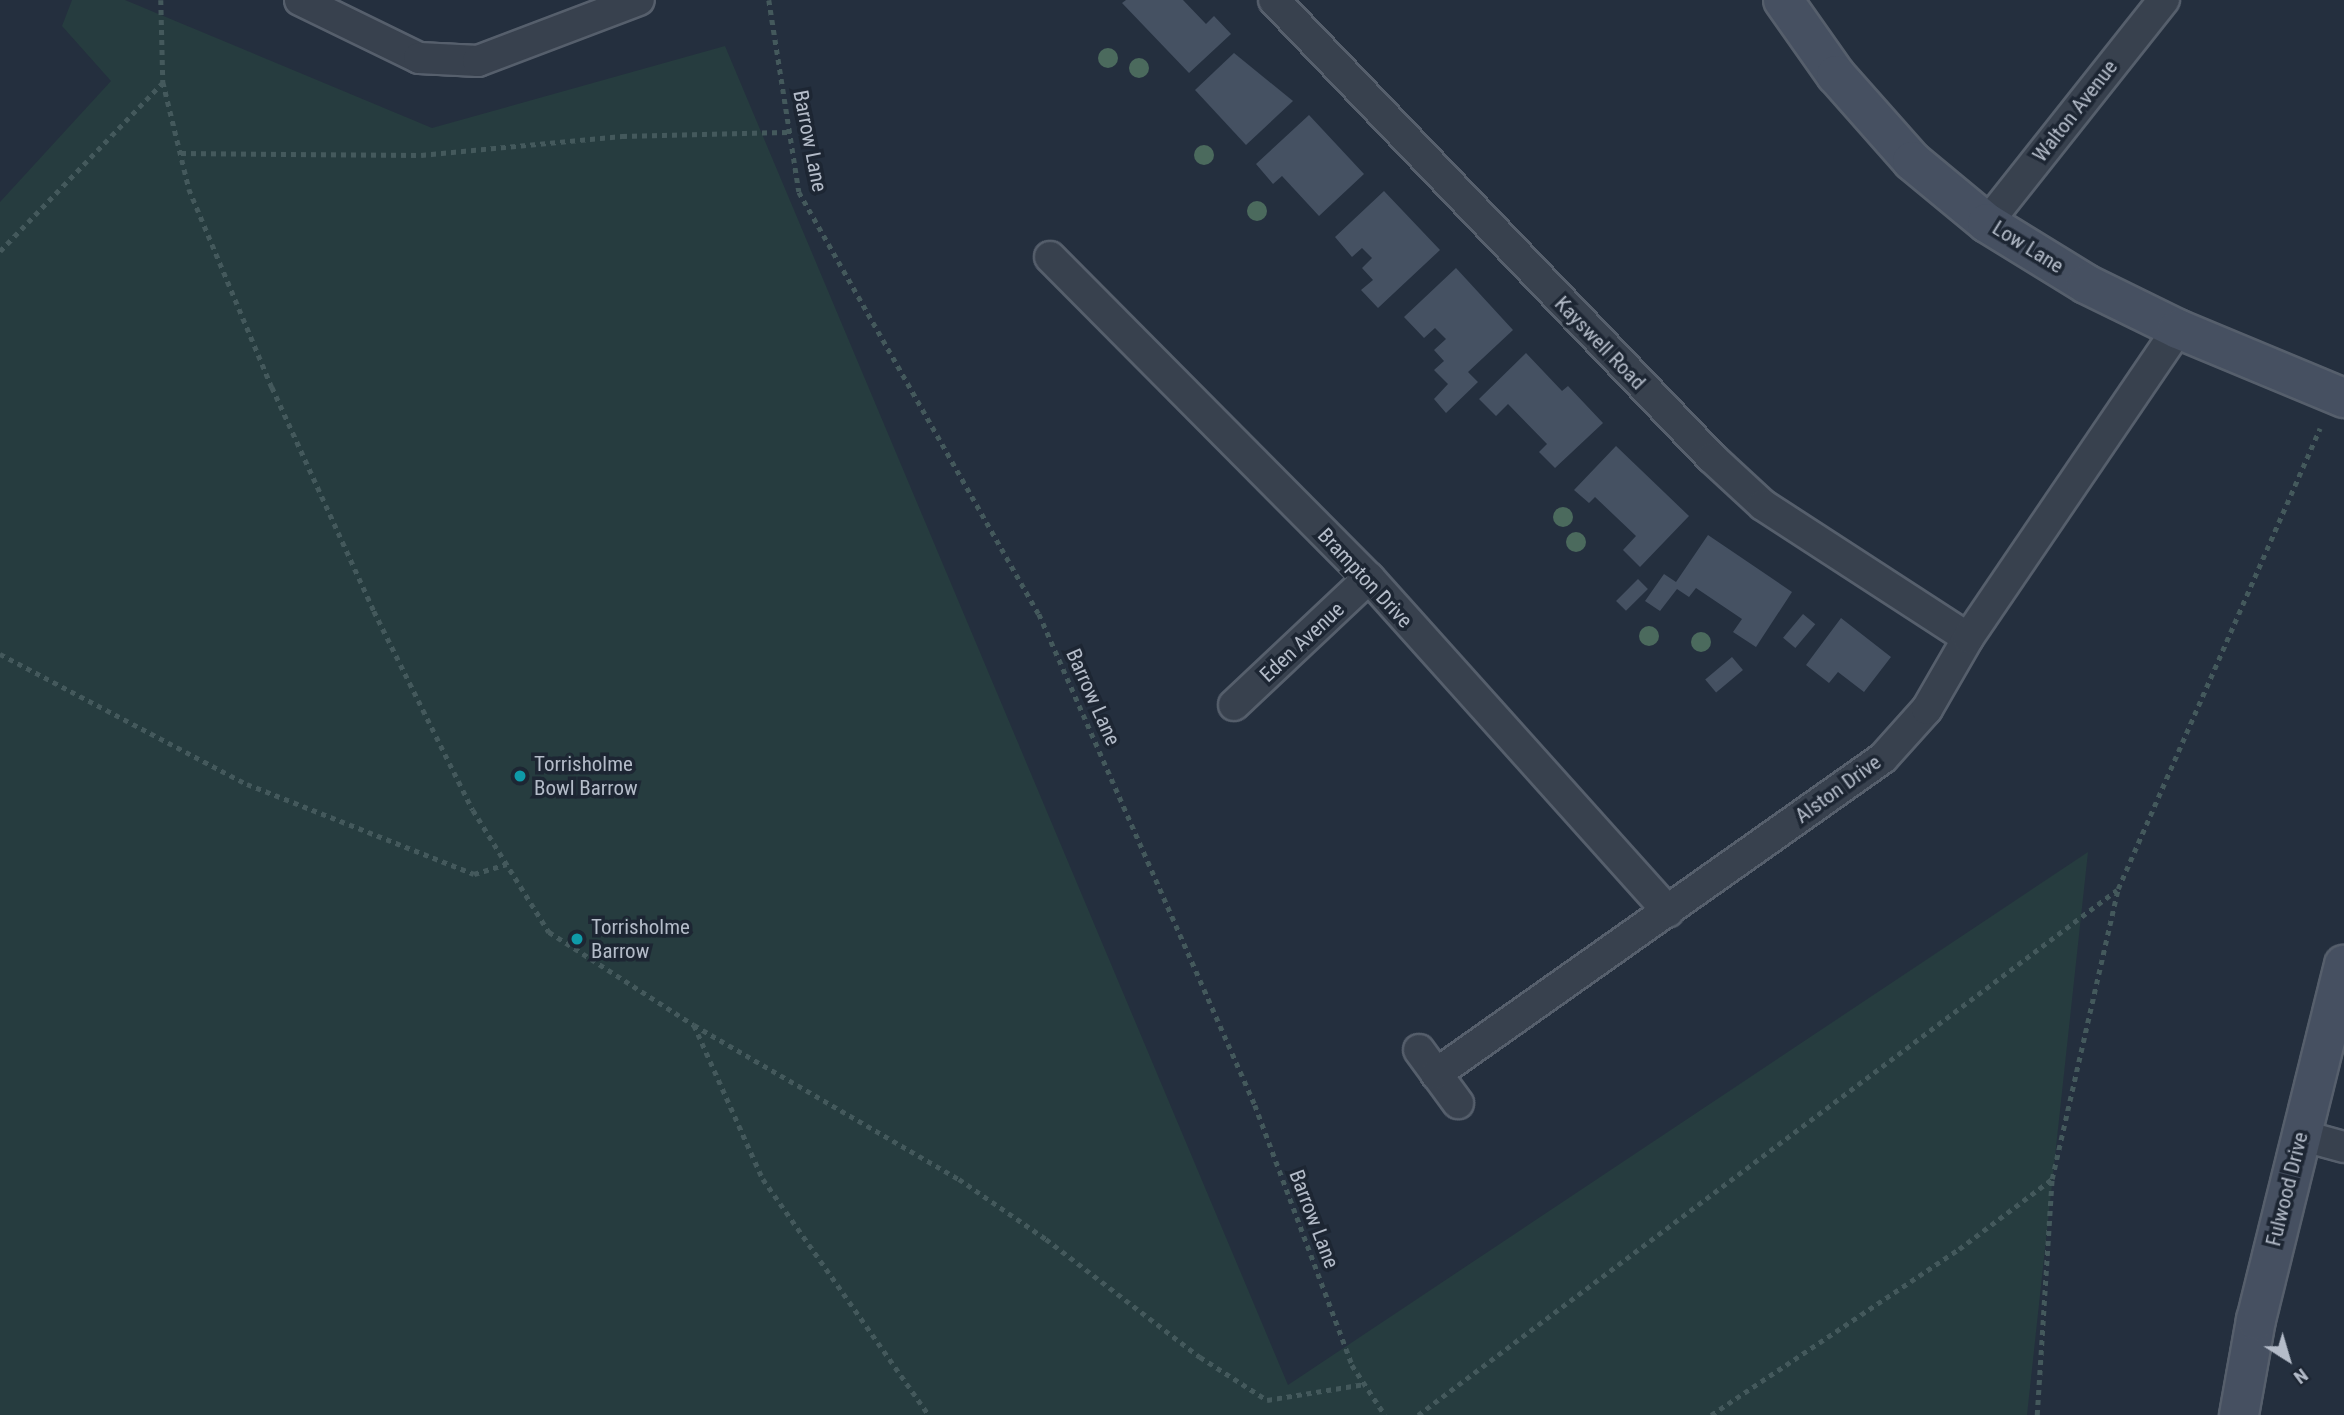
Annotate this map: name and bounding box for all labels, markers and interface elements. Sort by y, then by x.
street label: Walton Avenue [2027,55,2123,167]
street label: Barrow Lane [788,88,832,194]
street label: Low Lane [1988,215,2068,279]
street label: Kayswell Road [1549,291,1651,395]
street label: Brampton Drive [1312,523,1418,633]
street label: Eden Avenue [1255,597,1349,687]
street label: Barrow Lane [1061,645,1125,749]
street label: Alston Drive [1790,749,1886,829]
place label: Torrisholme Bowl Barrow [534,751,638,801]
marker: Torrisholme Bowl Barrow [512,768,528,784]
place label: Torrisholme Barrow [591,914,690,964]
marker: Torrisholme Barrow [569,931,585,947]
street label: Fulwood Drive [2261,1129,2313,1249]
street label: Barrow Lane [1284,1166,1344,1272]
north arrow [2253,1324,2323,1394]
text: N [2289,1363,2313,1389]

